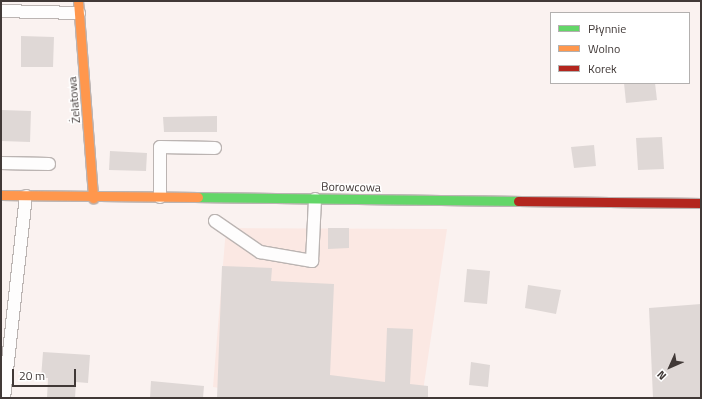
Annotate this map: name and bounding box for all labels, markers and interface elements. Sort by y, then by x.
legend [550,12,690,84]
text: Płynnie [588,19,626,38]
text: Wolno [588,39,620,58]
text: Korek [588,59,617,78]
street label: Żelatowa [65,76,83,124]
street label: Borowcowa [321,179,381,195]
north arrow [650,347,690,387]
scale bar [14,361,78,387]
text: 20 m [19,366,45,385]
text: N [653,367,670,384]

